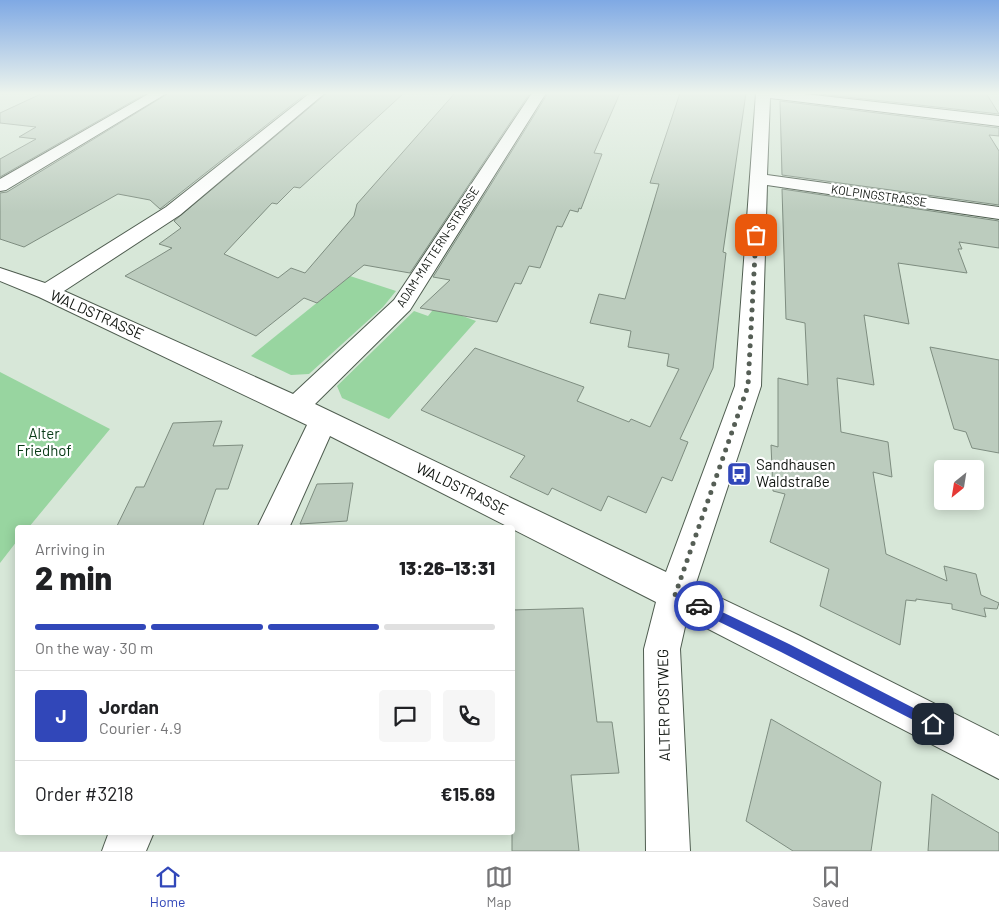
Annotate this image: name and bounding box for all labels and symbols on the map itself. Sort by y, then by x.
street label: KOLPINGSTRASSE [830,181,928,209]
street label: ADAM-MATTERN-STRASSE [393,184,481,309]
pin [735,214,777,256]
street label: WALDSTRASSE [48,285,147,343]
park label: Alter Friedhof [16,424,72,459]
place label: Sandhausen Waldstraße [756,455,836,490]
street label: WALDSTRASSE [413,458,512,518]
north arrow [934,460,984,510]
bus stop icon: Sandhausen Waldstraße [726,461,752,487]
courier [674,581,724,631]
street label: ALTER POSTWEG [653,649,673,761]
pin [912,703,954,745]

